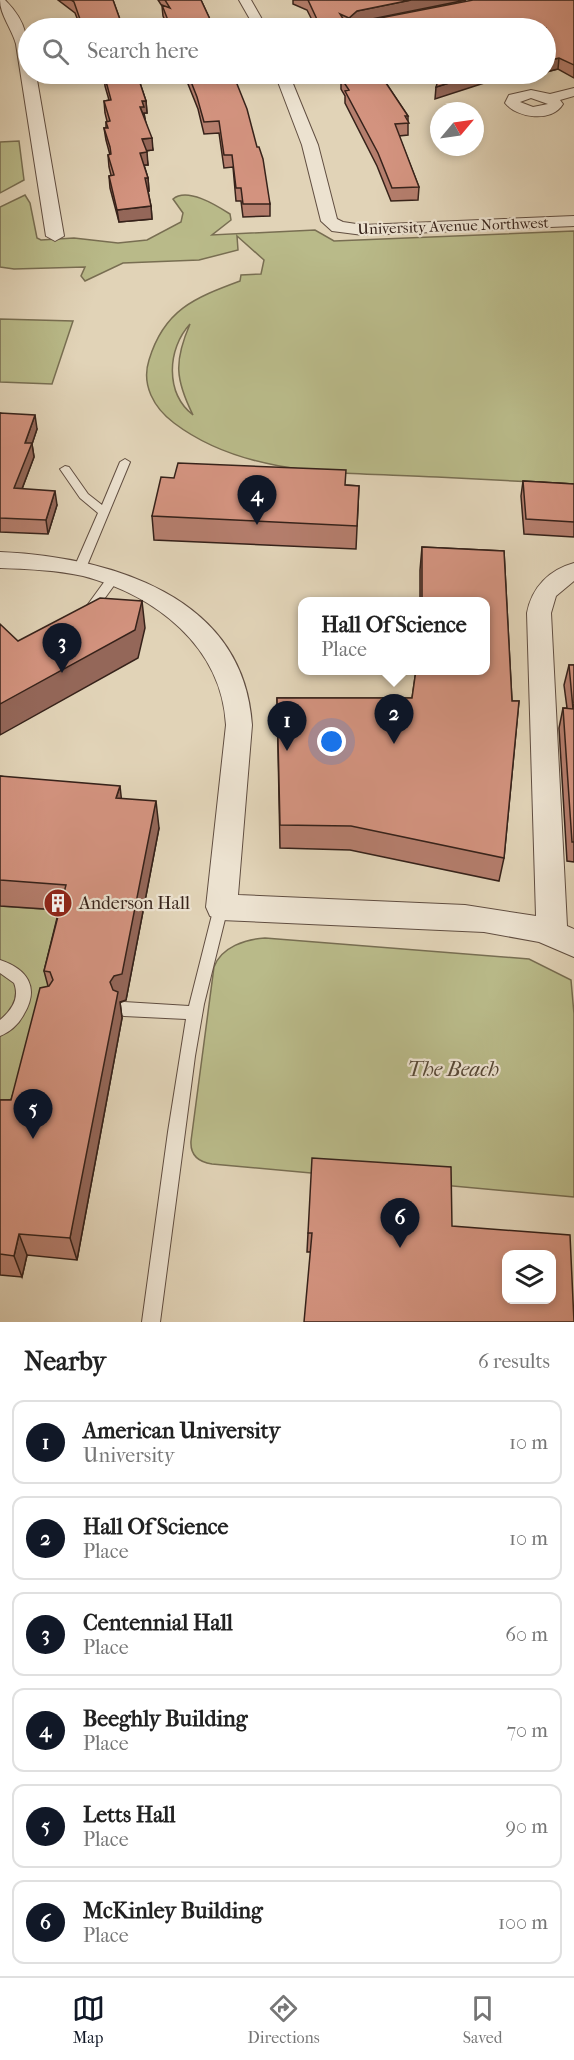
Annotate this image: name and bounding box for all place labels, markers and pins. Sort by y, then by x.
pin: 4 [238,476,276,525]
pin: 3 [42,624,82,673]
pin: 2 [374,694,414,744]
pin: 1 [268,702,306,751]
building icon: Anderson Hall [42,887,74,919]
place label: Anderson Hall [78,893,190,914]
pin: 5 [14,1090,52,1139]
pin: 6 [380,1198,420,1248]

